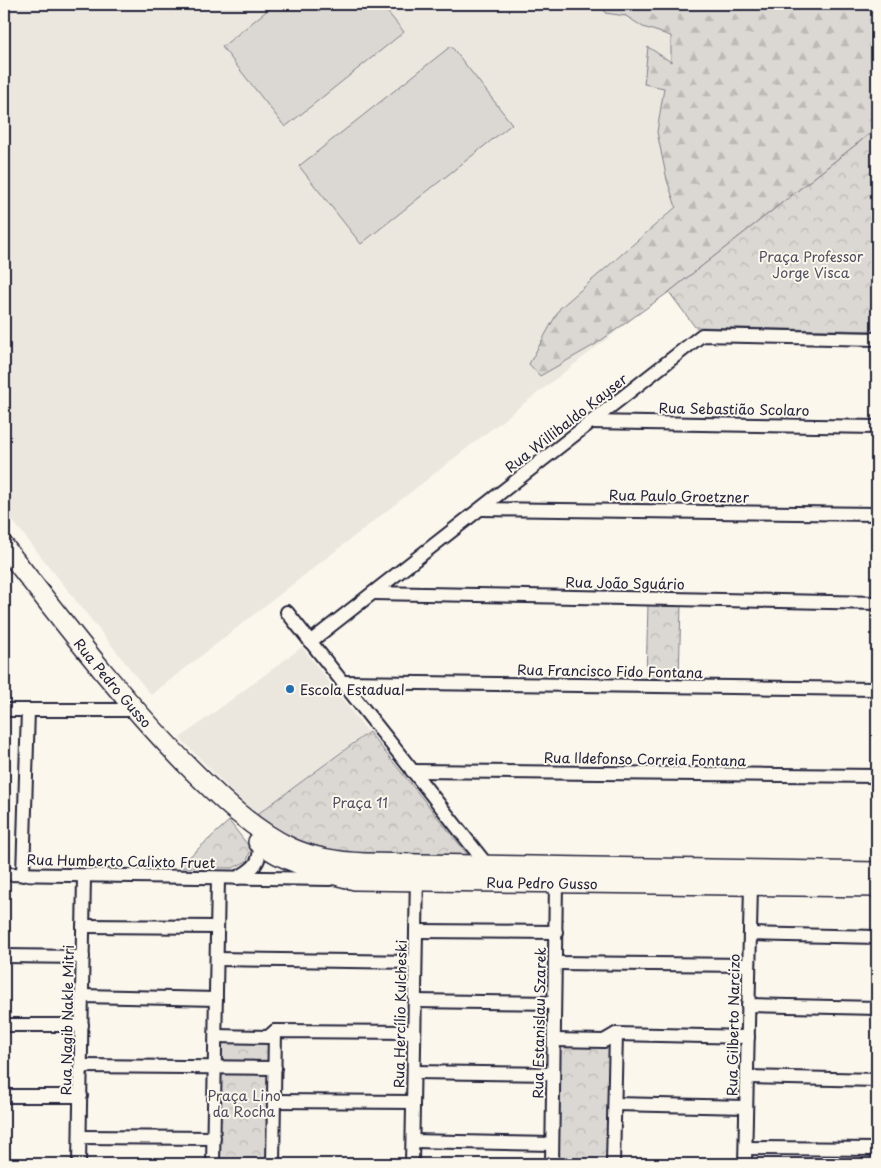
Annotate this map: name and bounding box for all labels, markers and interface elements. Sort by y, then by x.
park label: Praça Professor Jorge Visca [759,246,864,283]
street label: Rua Willibaldo Kayser [500,368,632,477]
street label: Rua Sebastião Scolaro [658,397,810,421]
street label: Rua Paulo Groetzner [609,484,750,508]
street label: Rua João Sguário [565,571,685,595]
street label: Rua Pedro Gusso [69,633,157,732]
street label: Rua Francisco Fido Fontana [517,659,703,683]
place label: Escola Estadual [300,679,405,700]
marker: Escola Estadual [284,683,296,695]
street label: Rua Ildefonso Correia Fontana [544,747,747,771]
park label: Praça 11 [332,792,388,813]
street label: Rua Humberto Calixto Fruet [27,849,216,873]
street label: Rua Pedro Gusso [486,871,598,894]
street label: Rua Hercílio Kulcheski [388,940,412,1088]
street label: Rua Nagib Nakle Mitri [55,944,79,1095]
street label: Rua Estanislau Szarek [527,947,551,1099]
street label: Rua Gilberto Narcizo [721,954,745,1096]
park label: Praça Lino da Rocha [207,1085,281,1122]

